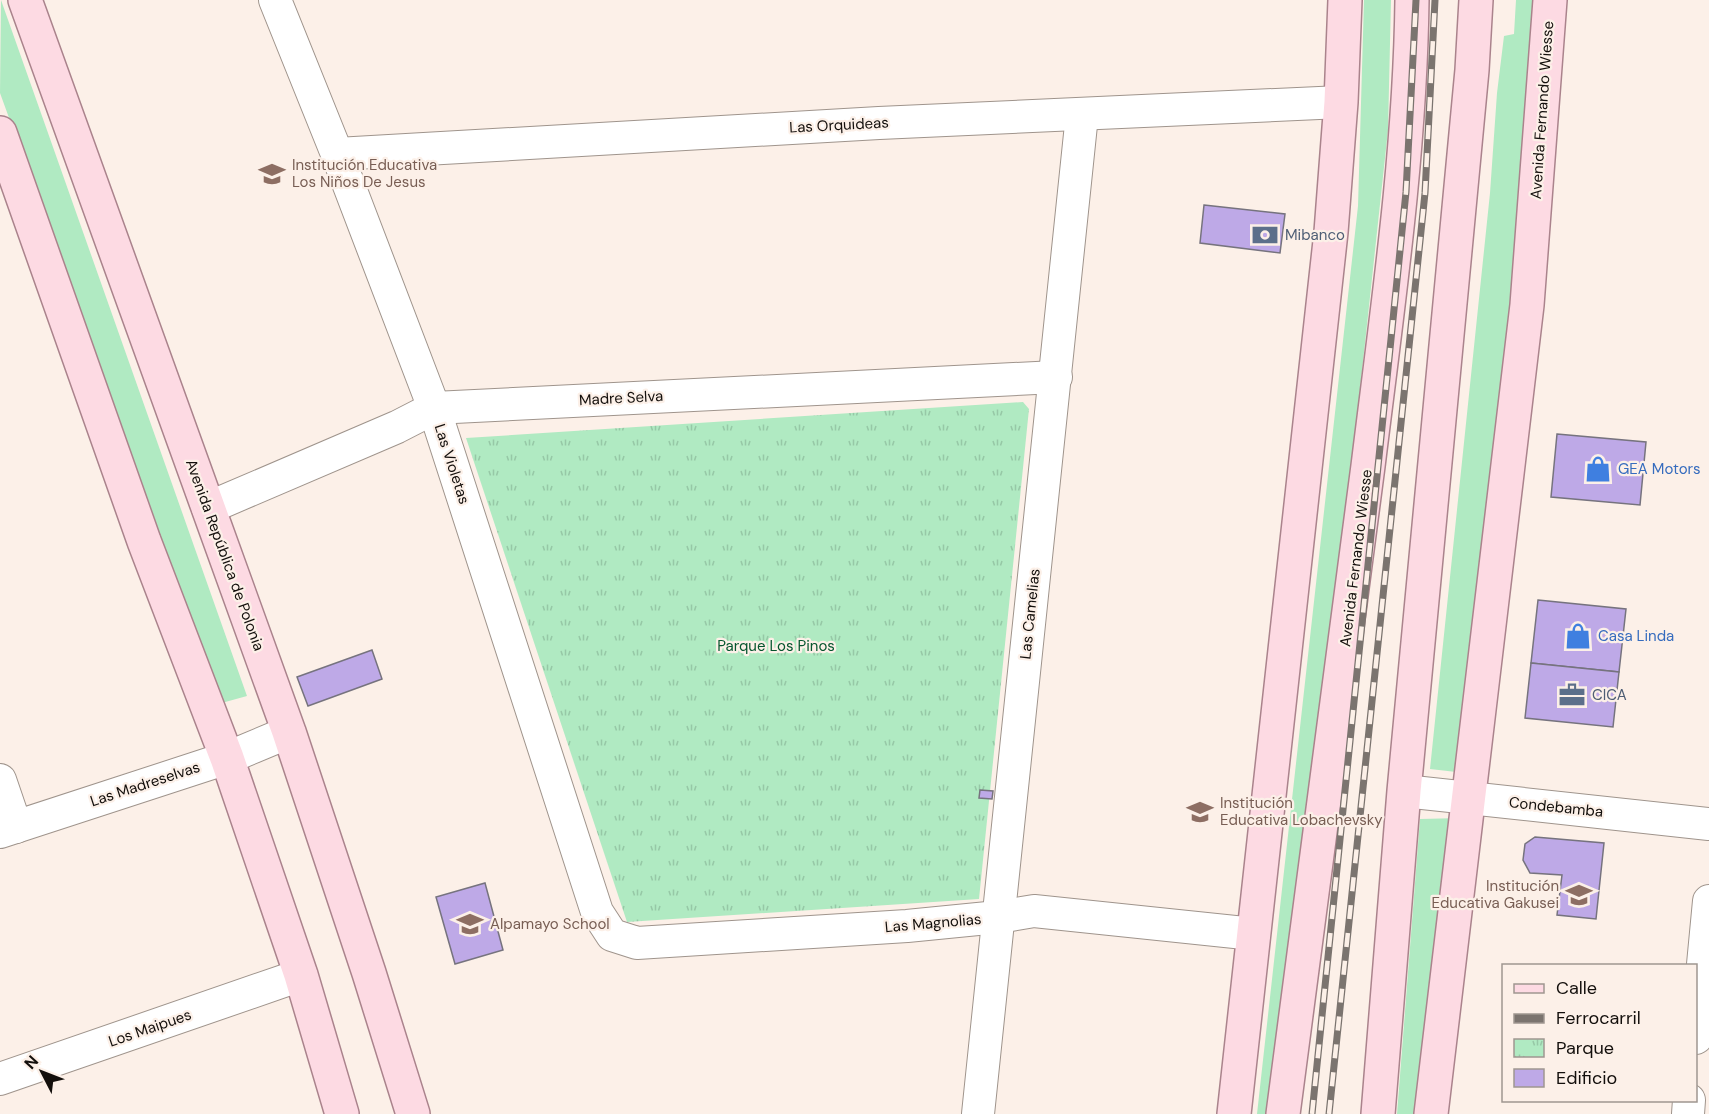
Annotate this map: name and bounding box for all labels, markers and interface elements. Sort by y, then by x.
street label: Avenida Fernando Wiesse [1526,20,1558,200]
street label: Las Orquideas [789,112,889,138]
place label: Institución Educativa Los Niños De Jesus [292,155,437,192]
school or university icon: Institución Educativa Los Niños De Jesus [257,159,287,189]
bank icon: Mibanco [1250,220,1280,250]
place label: Mibanco [1285,225,1345,245]
street label: Madre Selva [578,386,664,410]
street label: Las Violetas [430,421,474,507]
shop icon: GEA Motors [1583,454,1613,484]
street label: Avenida República de Polonia [181,456,269,654]
place label: GEA Motors [1618,459,1701,479]
street label: Avenida Fernando Wiesse [1335,468,1377,648]
street label: Las Camelias [1015,568,1045,660]
shop icon: Casa Linda [1563,621,1593,651]
place label: Casa Linda [1598,626,1674,646]
park label: Parque Los Pinos [717,636,835,656]
office icon: CICA [1557,680,1587,710]
place label: CICA [1592,685,1627,705]
street label: Las Madreselvas [88,757,202,811]
street label: Condebamba [1508,792,1604,822]
place label: Institución Educativa Lobachevsky [1220,793,1383,830]
school or university icon: Institución Educativa Lobachevsky [1185,797,1215,827]
place label: Institución Educativa Gakusei [1431,876,1559,913]
school or university icon: Institución Educativa Gakusei [1564,880,1594,910]
school or university icon: Alpamayo School [455,909,485,939]
street label: Las Magnolias [884,909,982,937]
place label: Alpamayo School [490,914,610,934]
legend [1502,964,1697,1102]
text: Calle [1556,976,1597,1000]
street label: Los Maipues [106,1004,194,1052]
text: Ferrocarril [1556,1006,1641,1030]
text: Parque [1556,1036,1614,1060]
north arrow [12,1042,72,1102]
text: N [20,1051,43,1074]
text: Edificio [1556,1066,1617,1090]

